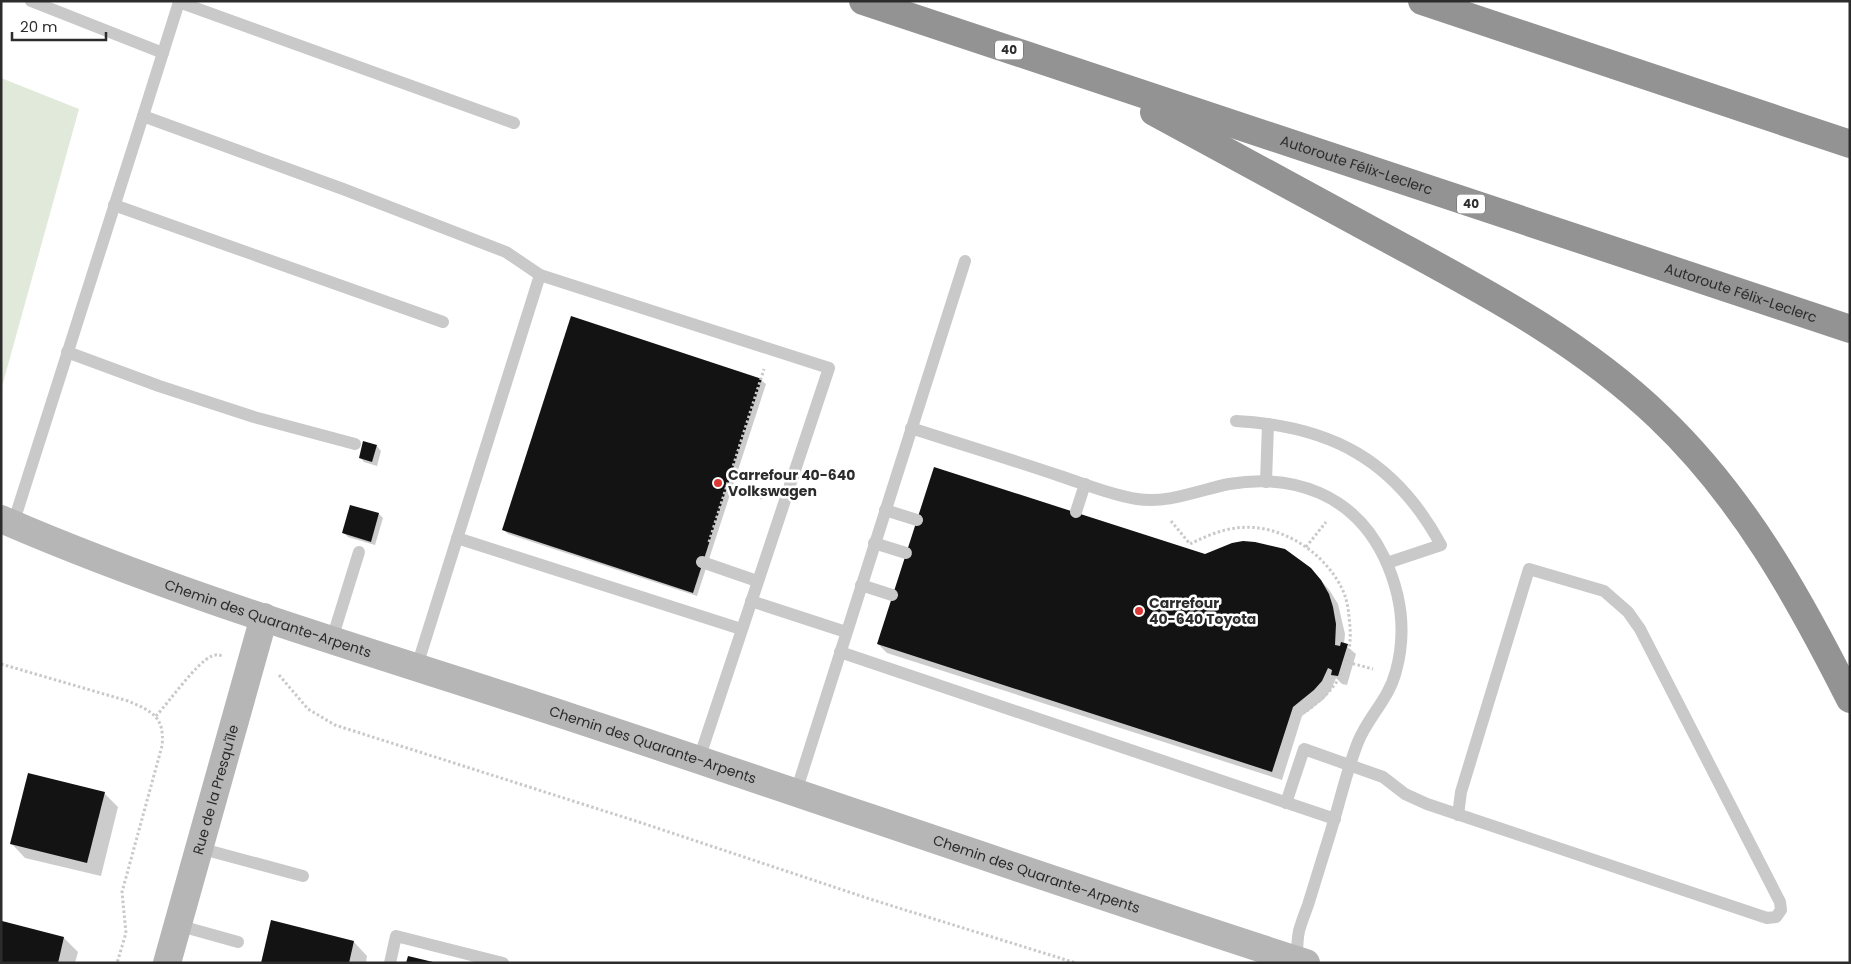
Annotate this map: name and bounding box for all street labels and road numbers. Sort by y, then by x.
road number: 40 [995,40,1023,60]
street label: Autoroute Félix-Leclerc [1278,130,1435,200]
road number: 40 [1457,194,1485,213]
street label: Autoroute Félix-Leclerc [1662,258,1820,327]
street label: Chemin des Quarante-Arpents [162,574,374,662]
street label: Chemin des Quarante-Arpents [547,701,759,789]
street label: Rue de la Presqu'île [188,722,243,857]
street label: Chemin des Quarante-Arpents [930,830,1143,918]

